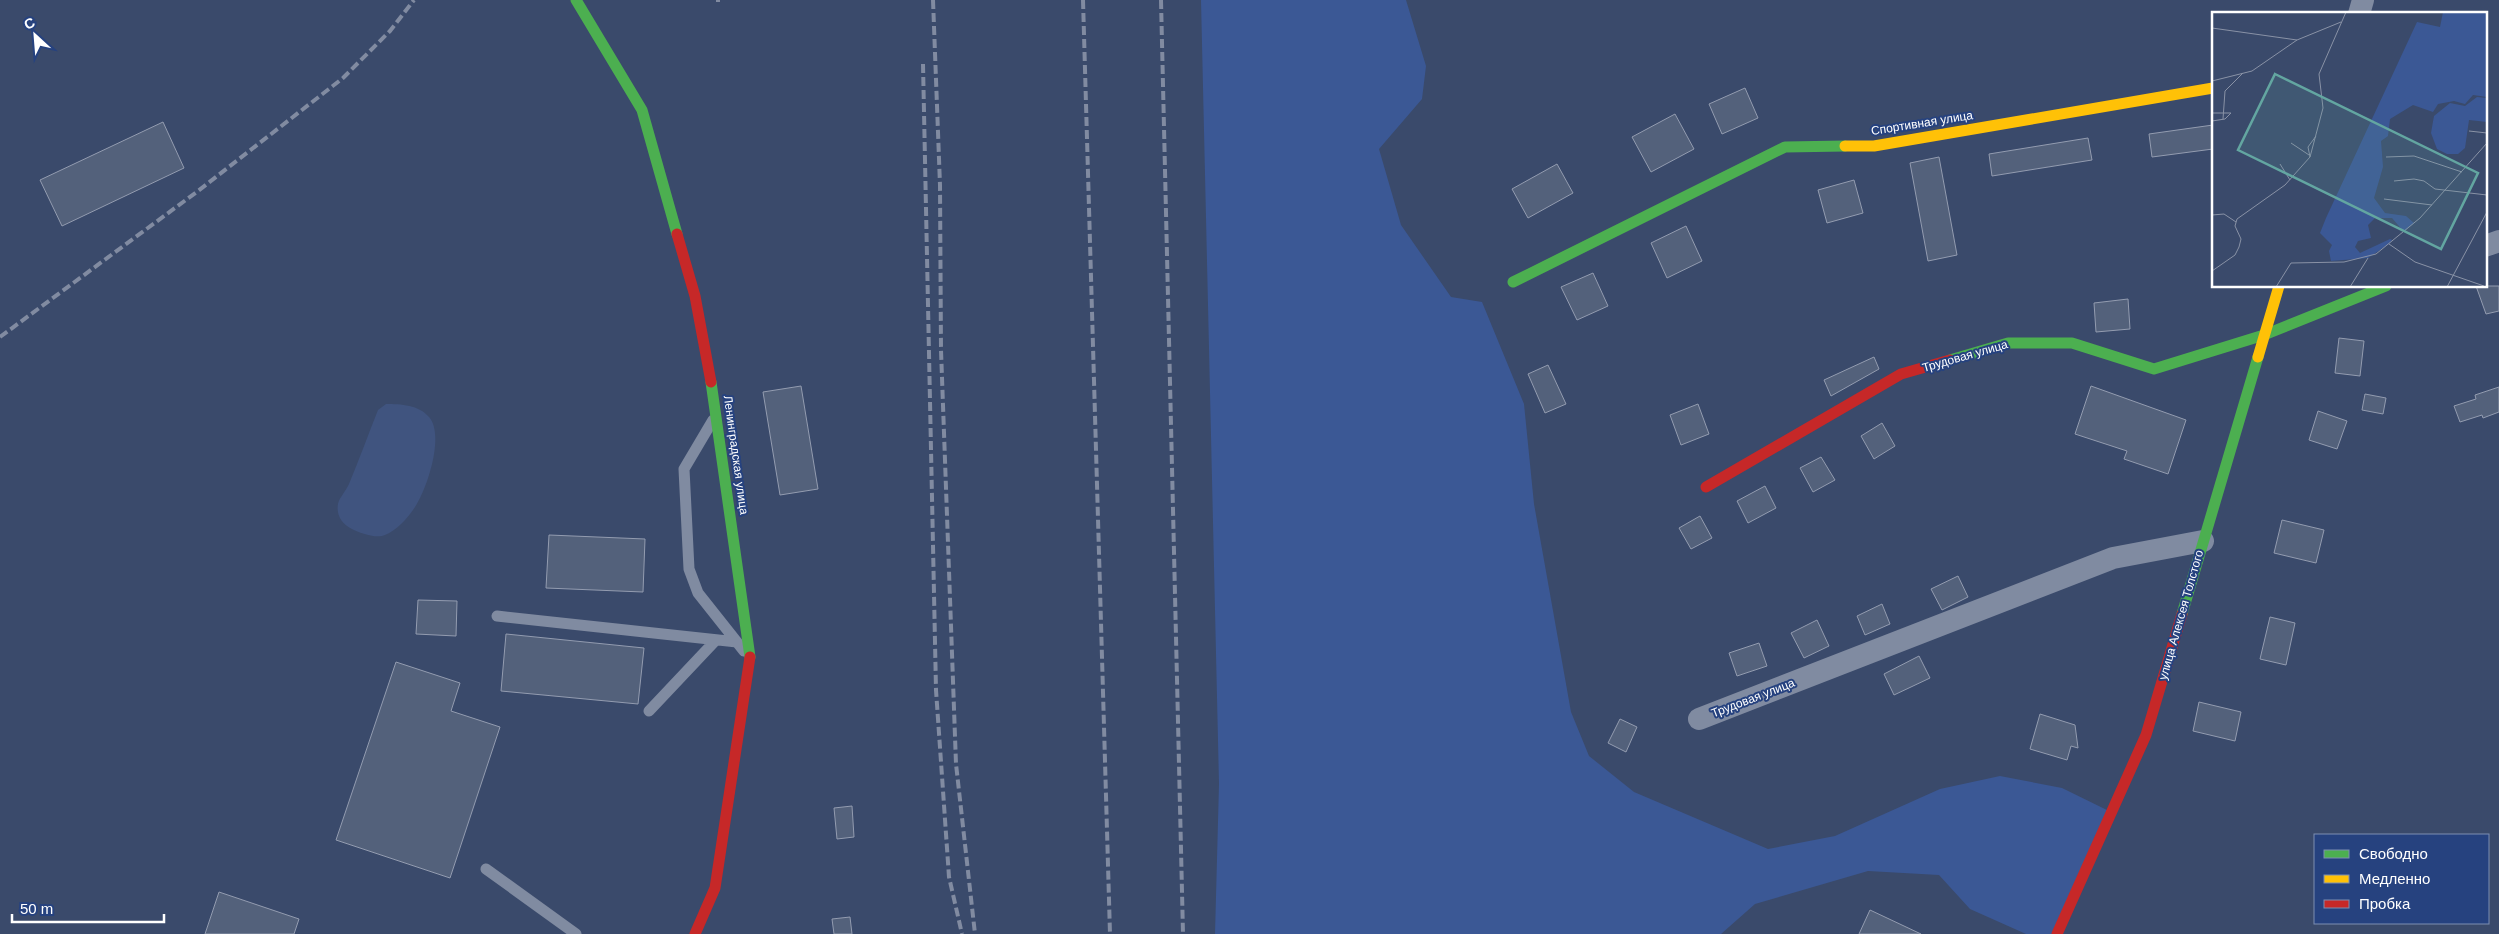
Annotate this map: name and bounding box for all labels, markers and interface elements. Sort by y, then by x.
north arrow [10,10,60,60]
inset map [2212,12,2486,288]
text: С [21,14,37,33]
street label: Спортивная улица [1870,108,1974,138]
street label: Трудовая улица [1921,337,2010,375]
street label: Ленинградская улица [721,394,751,516]
street label: улица Алексея Толстого [2156,548,2206,682]
street label: Трудовая улица [1709,676,1797,720]
legend [2314,834,2489,924]
text: Свободно [2359,845,2428,862]
text: Медленно [2359,870,2430,887]
scale bar [12,892,165,924]
text: Пробка [2359,895,2411,912]
text: 50 m [20,900,53,917]

